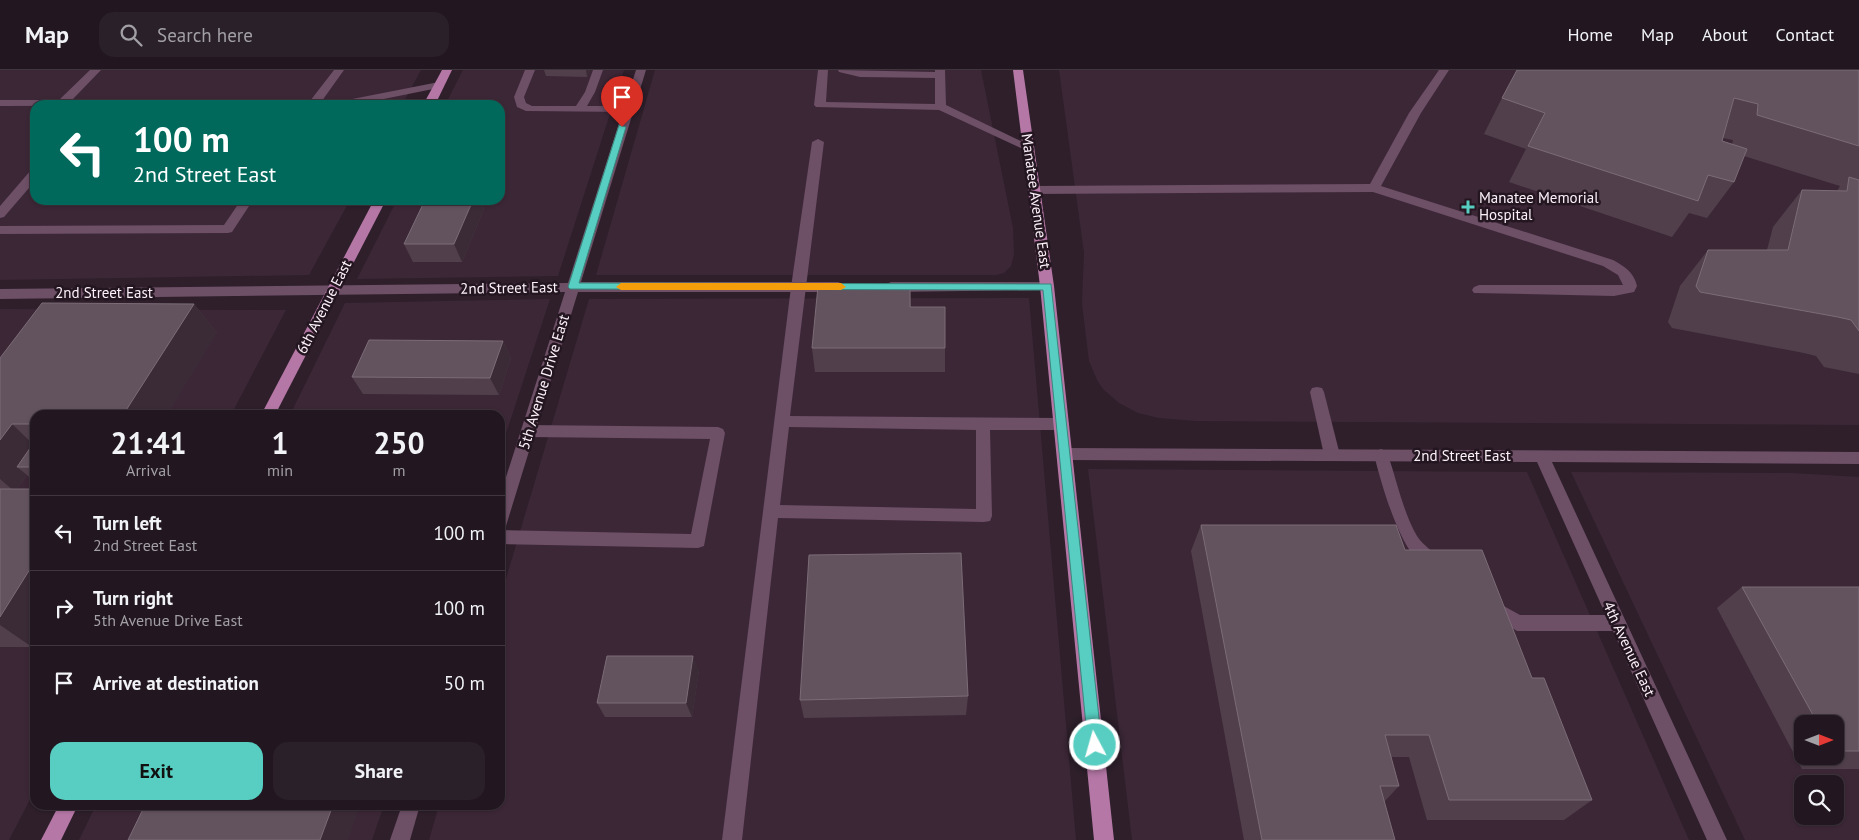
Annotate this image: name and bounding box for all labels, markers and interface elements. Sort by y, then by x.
search box [99,12,449,57]
text: Map [25,19,69,50]
icon: search [117,21,145,49]
text: Search here [157,23,253,47]
text: Home [1567,23,1613,46]
text: Map [1641,23,1674,46]
text: About [1702,23,1748,46]
text: Contact [1776,23,1834,46]
pin [601,76,643,127]
icon: arrive [608,83,636,111]
text: 100 m [133,116,230,162]
icon: left [50,120,115,185]
street label: Manatee Avenue East [1018,132,1055,270]
text: 2nd Street East [133,160,276,188]
place label: Manatee Memorial Hospital [1479,188,1599,224]
marker: Manatee Memorial Hospital [1461,200,1475,214]
street label: 6th Avenue East [292,257,355,357]
street label: 2nd Street East [460,277,558,298]
street label: 2nd Street East [55,283,153,302]
street label: 5th Avenue Drive East [514,312,573,452]
text: 21:41 [110,423,187,462]
text: 1 [272,423,289,462]
text: 250 [373,423,425,462]
street label: 2nd Street East [1413,446,1511,465]
text: Arrival [126,460,171,480]
text: min [267,460,293,480]
text: m [393,460,406,480]
text: Turn left [93,511,162,535]
icon: left [50,519,78,547]
text: 100 m [433,521,485,545]
text: 2nd Street East [93,535,197,555]
text: Turn right [93,586,173,610]
icon: right [50,594,78,622]
text: 100 m [433,596,485,620]
street label: 4th Avenue East [1599,598,1660,699]
text: 5th Avenue Drive East [93,610,243,630]
icon: arrive [50,669,78,697]
text: Arrive at destination [93,671,259,695]
text: 50 m [444,671,485,695]
north arrow [1794,715,1844,765]
map controls [1794,715,1844,825]
position arrow [1068,718,1120,770]
button: Exit [50,742,263,800]
button: Share [273,742,485,800]
button: search [1794,775,1844,825]

